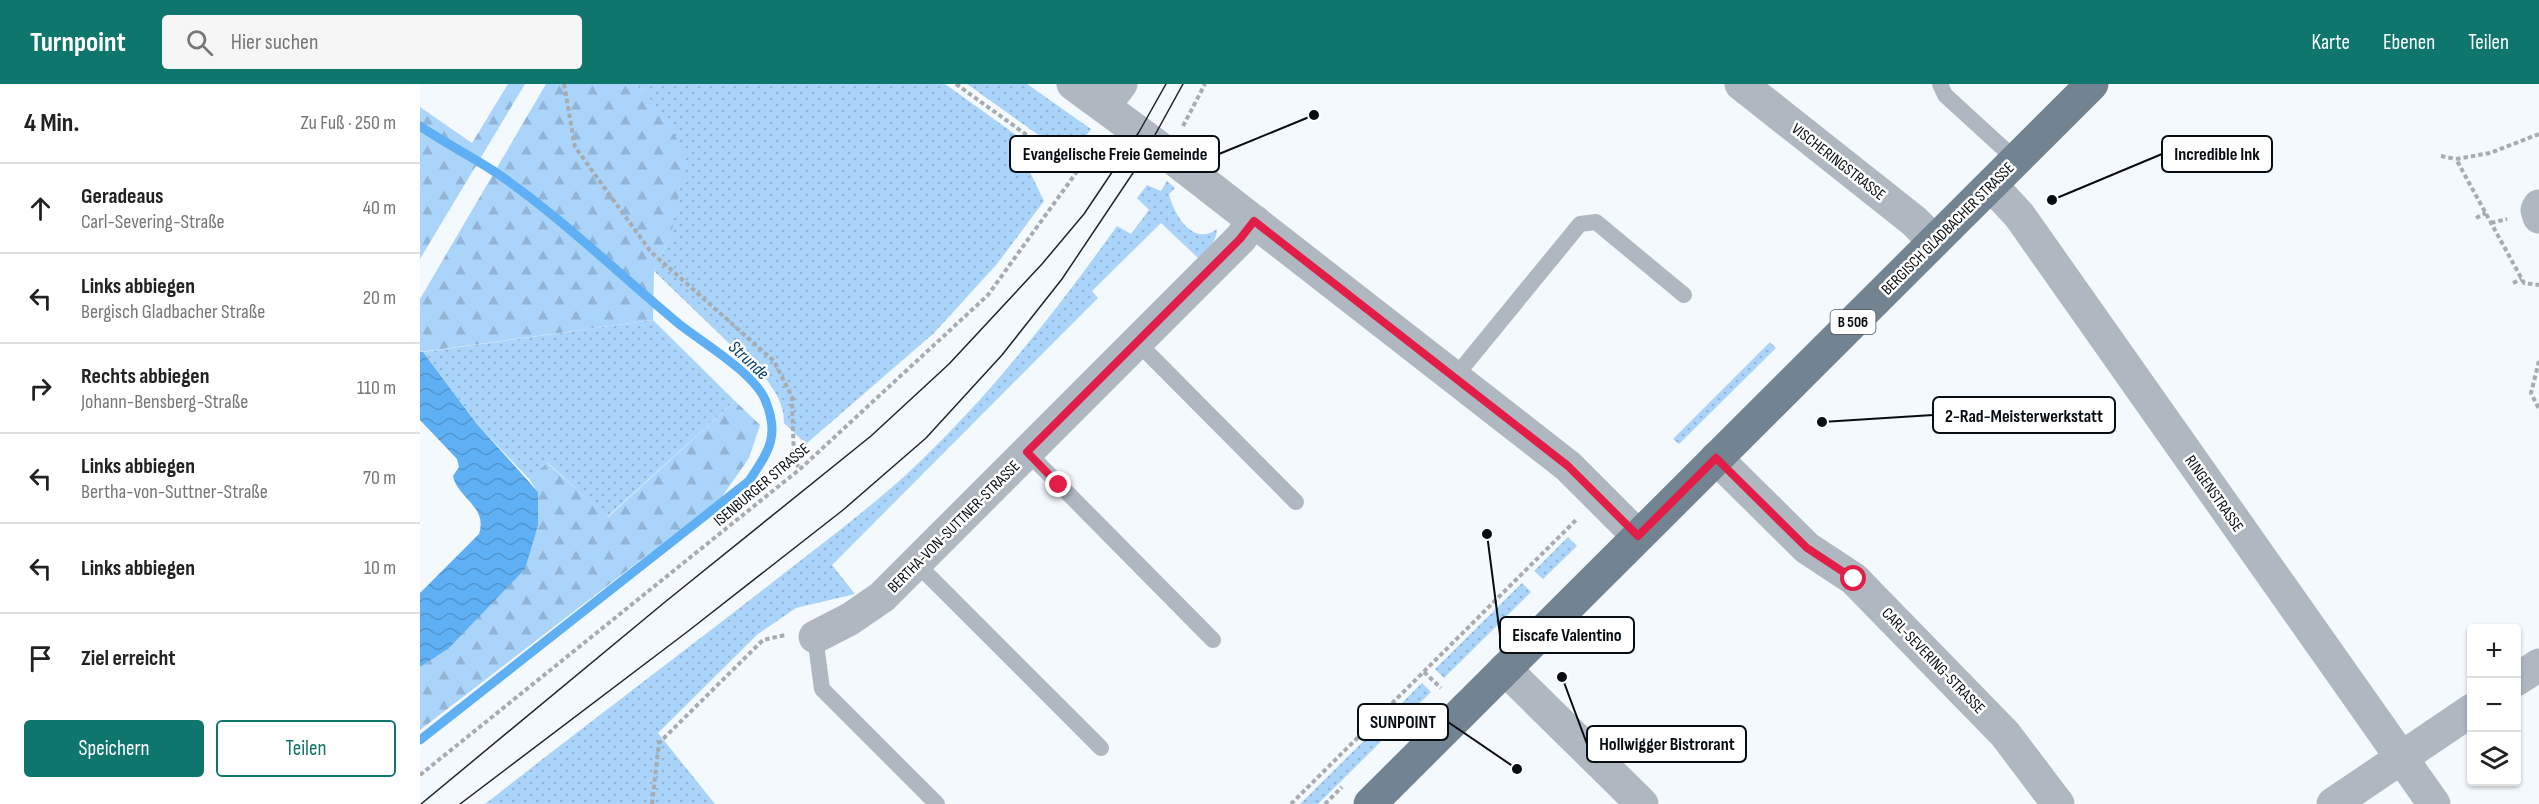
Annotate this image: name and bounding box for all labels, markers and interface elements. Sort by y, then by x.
search box [162,15,582,69]
text: Turnpoint [30,26,126,59]
icon: search [183,26,216,59]
text: Hier suchen [231,29,318,56]
text: Karte [2312,30,2350,55]
text: Ebenen [2383,30,2435,55]
text: Teilen [2468,30,2509,55]
text: 4 Min. [24,108,79,139]
text: Zu Fuß · 250 m [301,111,396,135]
street label: VISCHERINGSTRASSE [1787,120,1889,205]
callout: Evangelische Freie Gemeinde [1010,136,1219,172]
callout: Incredible Ink [2162,136,2272,172]
text: Evangelische Freie Gemeinde [1023,144,1207,165]
text: Incredible Ink [2174,144,2260,165]
street label: BERGISCH GLADBACHER STRASSE [1878,159,2018,299]
text: Geradeaus [81,183,164,210]
icon: ahead [24,192,57,225]
text: 40 m [363,196,396,220]
text: Carl-Severing-Straße [81,210,225,234]
text: Links abbiegen [81,273,195,300]
icon: left [24,282,57,315]
text: 20 m [363,286,396,310]
text: Bergisch Gladbacher Straße [81,300,265,324]
road number: B 506 [1830,310,1876,334]
water label: Strunde [724,337,773,384]
text: Rechts abbiegen [81,363,210,390]
icon: right [24,372,57,405]
text: 110 m [357,376,396,400]
text: Johann-Bensberg-Straße [81,390,248,414]
callout: 2-Rad-Meisterwerkstatt [1933,397,2115,433]
text: 2-Rad-Meisterwerkstatt [1945,406,2103,427]
street label: ISENBURGER STRASSE [710,440,814,531]
street label: RINGENSTRASSE [2180,452,2247,536]
text: Links abbiegen [81,453,195,480]
street label: BERTHA-VON-SUTTNER-STRASSE [884,457,1024,597]
icon: left [24,462,57,495]
text: 70 m [363,466,396,490]
route end [1045,471,1071,497]
text: Bertha-von-Suttner-Straße [81,480,268,504]
icon: left [24,552,57,585]
text: Links abbiegen [81,555,195,582]
text: 10 m [364,556,396,580]
route start [1840,565,1866,591]
street label: CARL-SEVERING-STRASSE [1877,604,1988,718]
callout: Eiscafe Valentino [1500,617,1634,653]
map controls [2467,624,2521,786]
button: + [2467,624,2521,678]
text: Eiscafe Valentino [1512,625,1622,646]
icon: arrive [24,642,57,675]
text: Ziel erreicht [81,645,176,672]
button: − [2467,678,2521,732]
callout: SUNPOINT [1358,704,1448,740]
text: SUNPOINT [1370,712,1436,733]
button: Speichern [24,720,204,777]
button: Teilen [216,720,396,777]
callout: Hollwigger Bistrorant [1587,726,1746,762]
button: layers [2467,732,2521,786]
text: Hollwigger Bistrorant [1599,734,1735,755]

